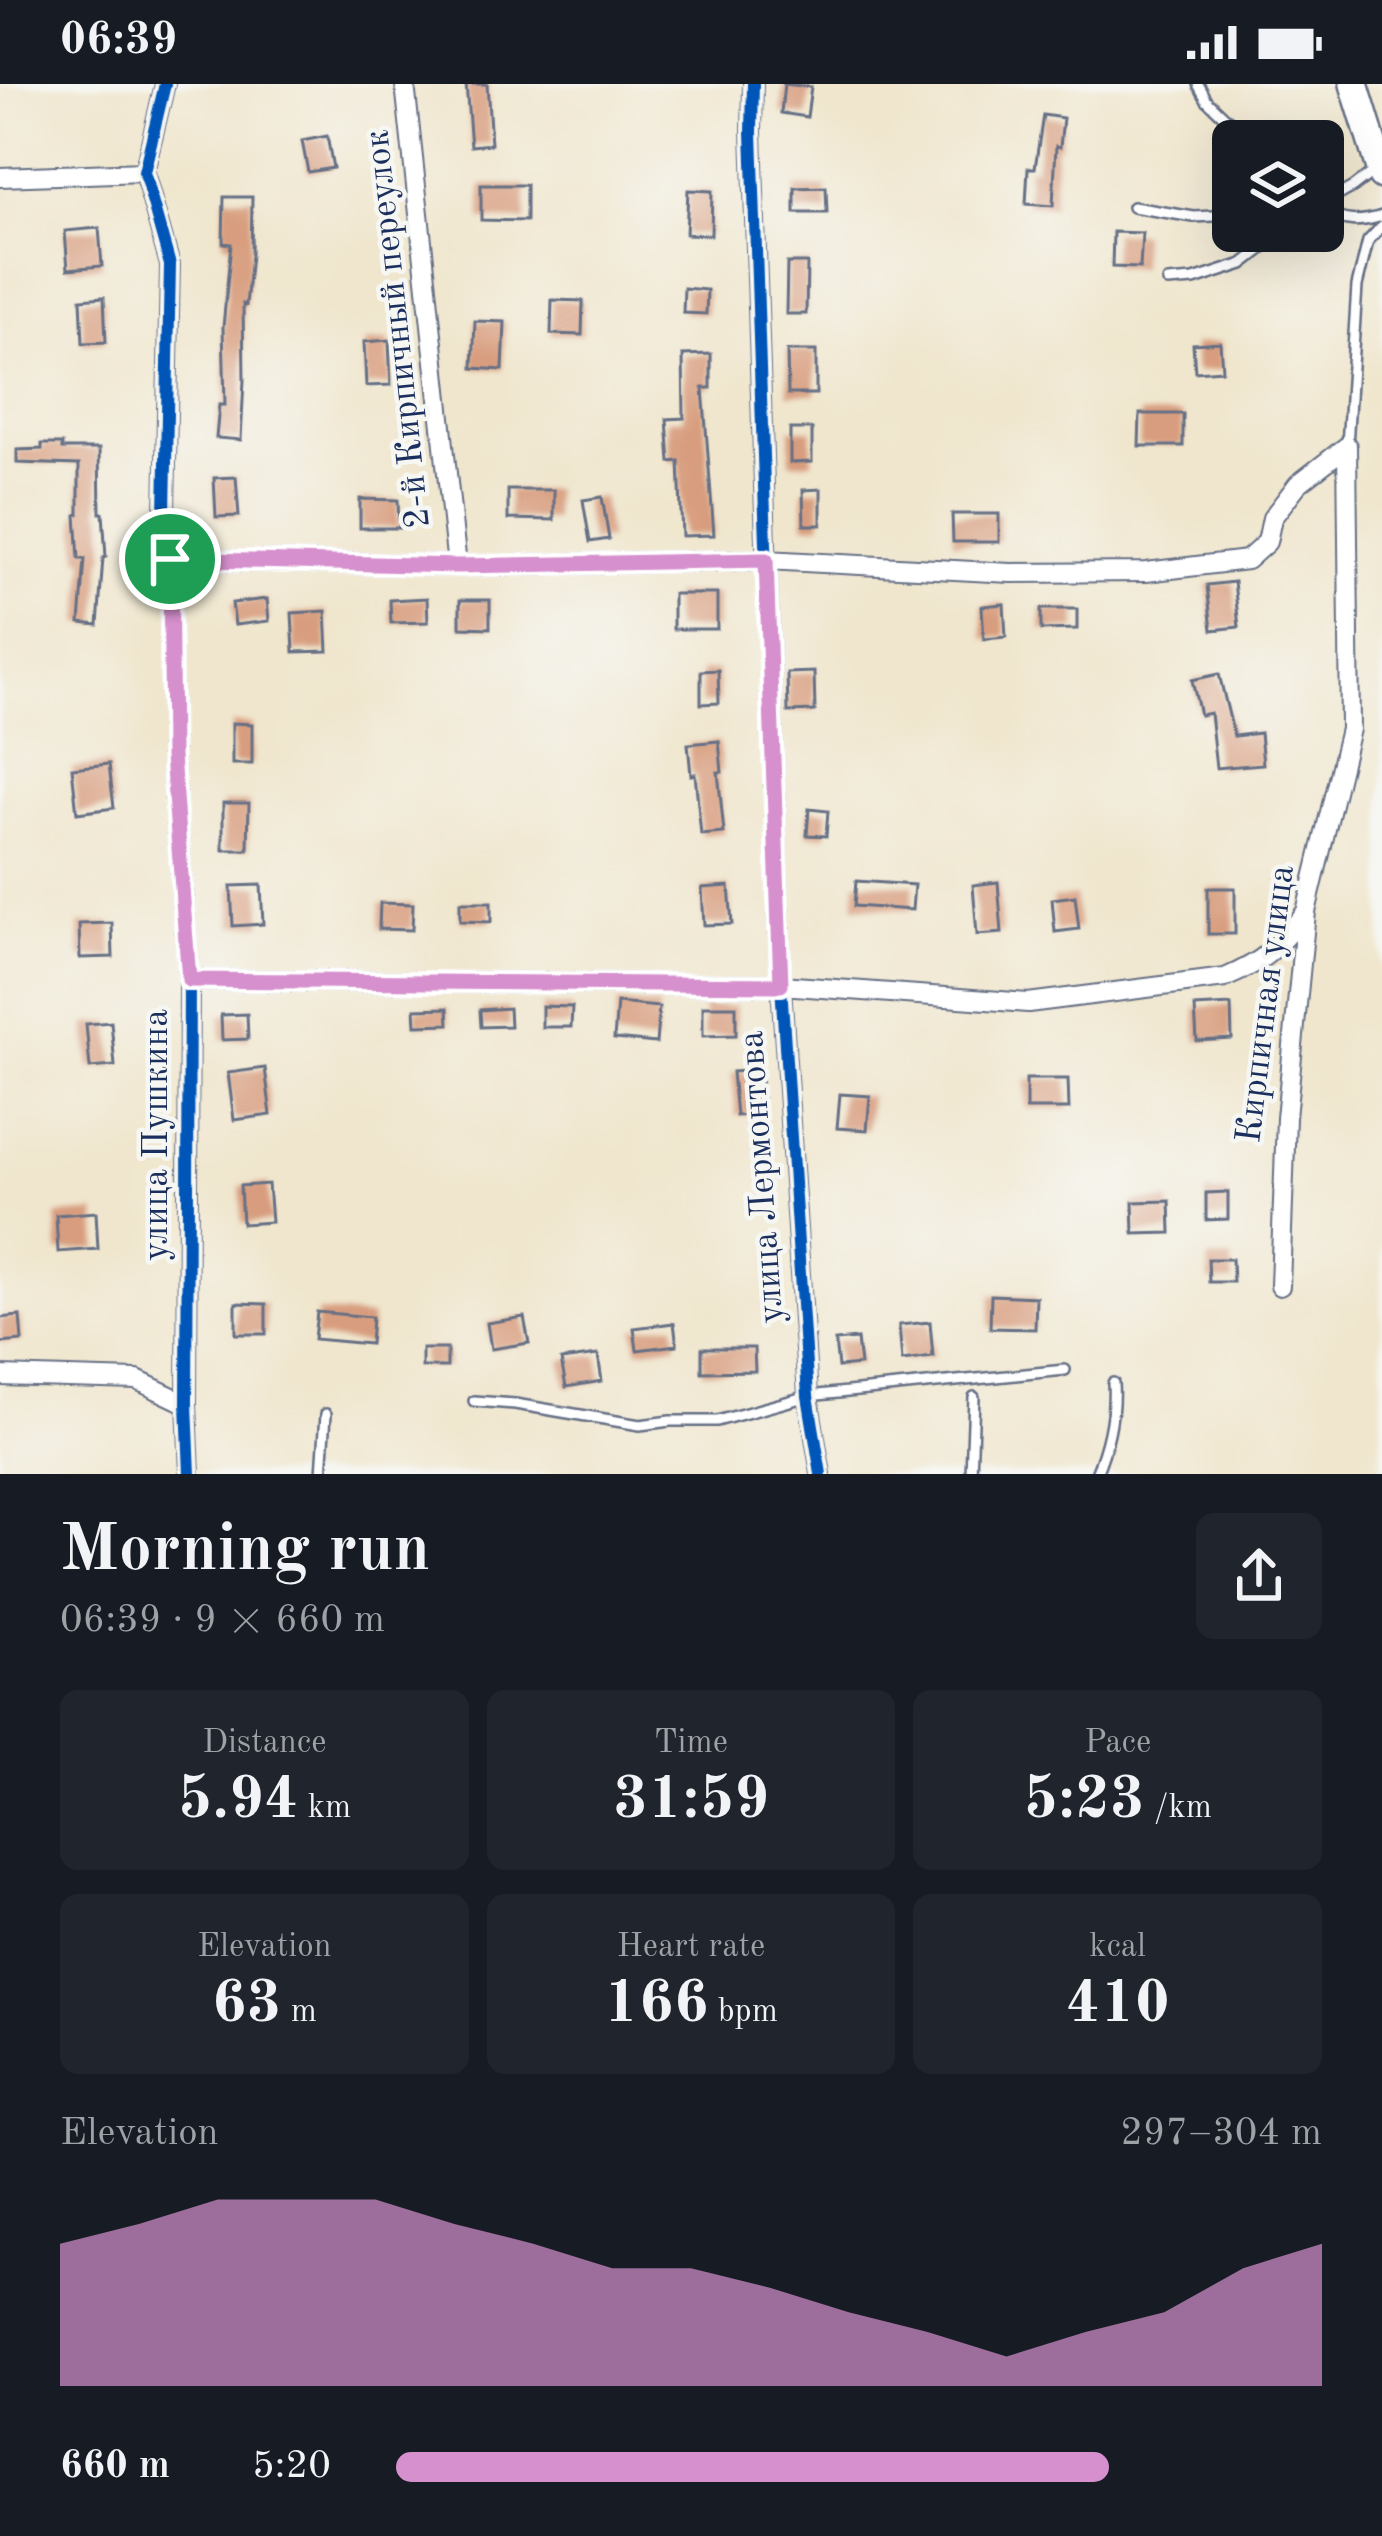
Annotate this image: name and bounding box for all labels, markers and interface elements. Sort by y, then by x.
text: 06:39 [60,19,177,64]
map controls [1212,120,1344,252]
button: layers [1212,120,1344,252]
street label: 2-й Кирпичный переулок [360,128,438,530]
pin [119,508,221,610]
icon: arrive [137,526,203,592]
street label: Кирпичная улица [1232,863,1302,1145]
street label: улица Пушкина [140,1009,176,1261]
street label: улица Лермонтова [735,1029,791,1325]
button: share [1196,1513,1322,1639]
text: Morning run [60,1519,430,1585]
text: 06:39 · 9 × 660 m [60,1601,385,1640]
text: Distance [202,1727,326,1760]
text: Time [654,1727,728,1760]
text: Pace [1084,1727,1151,1760]
text: 5.94 [177,1771,299,1831]
text: 31:59 [613,1771,769,1831]
text: 5:23 [1023,1771,1145,1831]
text: km [299,1792,351,1825]
text: /km [1145,1792,1212,1825]
text: Elevation [197,1931,331,1964]
text: Heart rate [617,1931,765,1964]
text: kcal [1089,1931,1146,1964]
text: 63 [212,1975,281,2035]
text: 166 [604,1975,708,2035]
text: 410 [1065,1975,1170,2035]
text: m [281,1996,317,2029]
text: bpm [708,1996,778,2029]
text: Elevation [60,2114,219,2153]
text: 297–304 m [1120,2114,1322,2153]
text: 660 m [60,2447,170,2486]
text: 5:20 [252,2447,331,2486]

